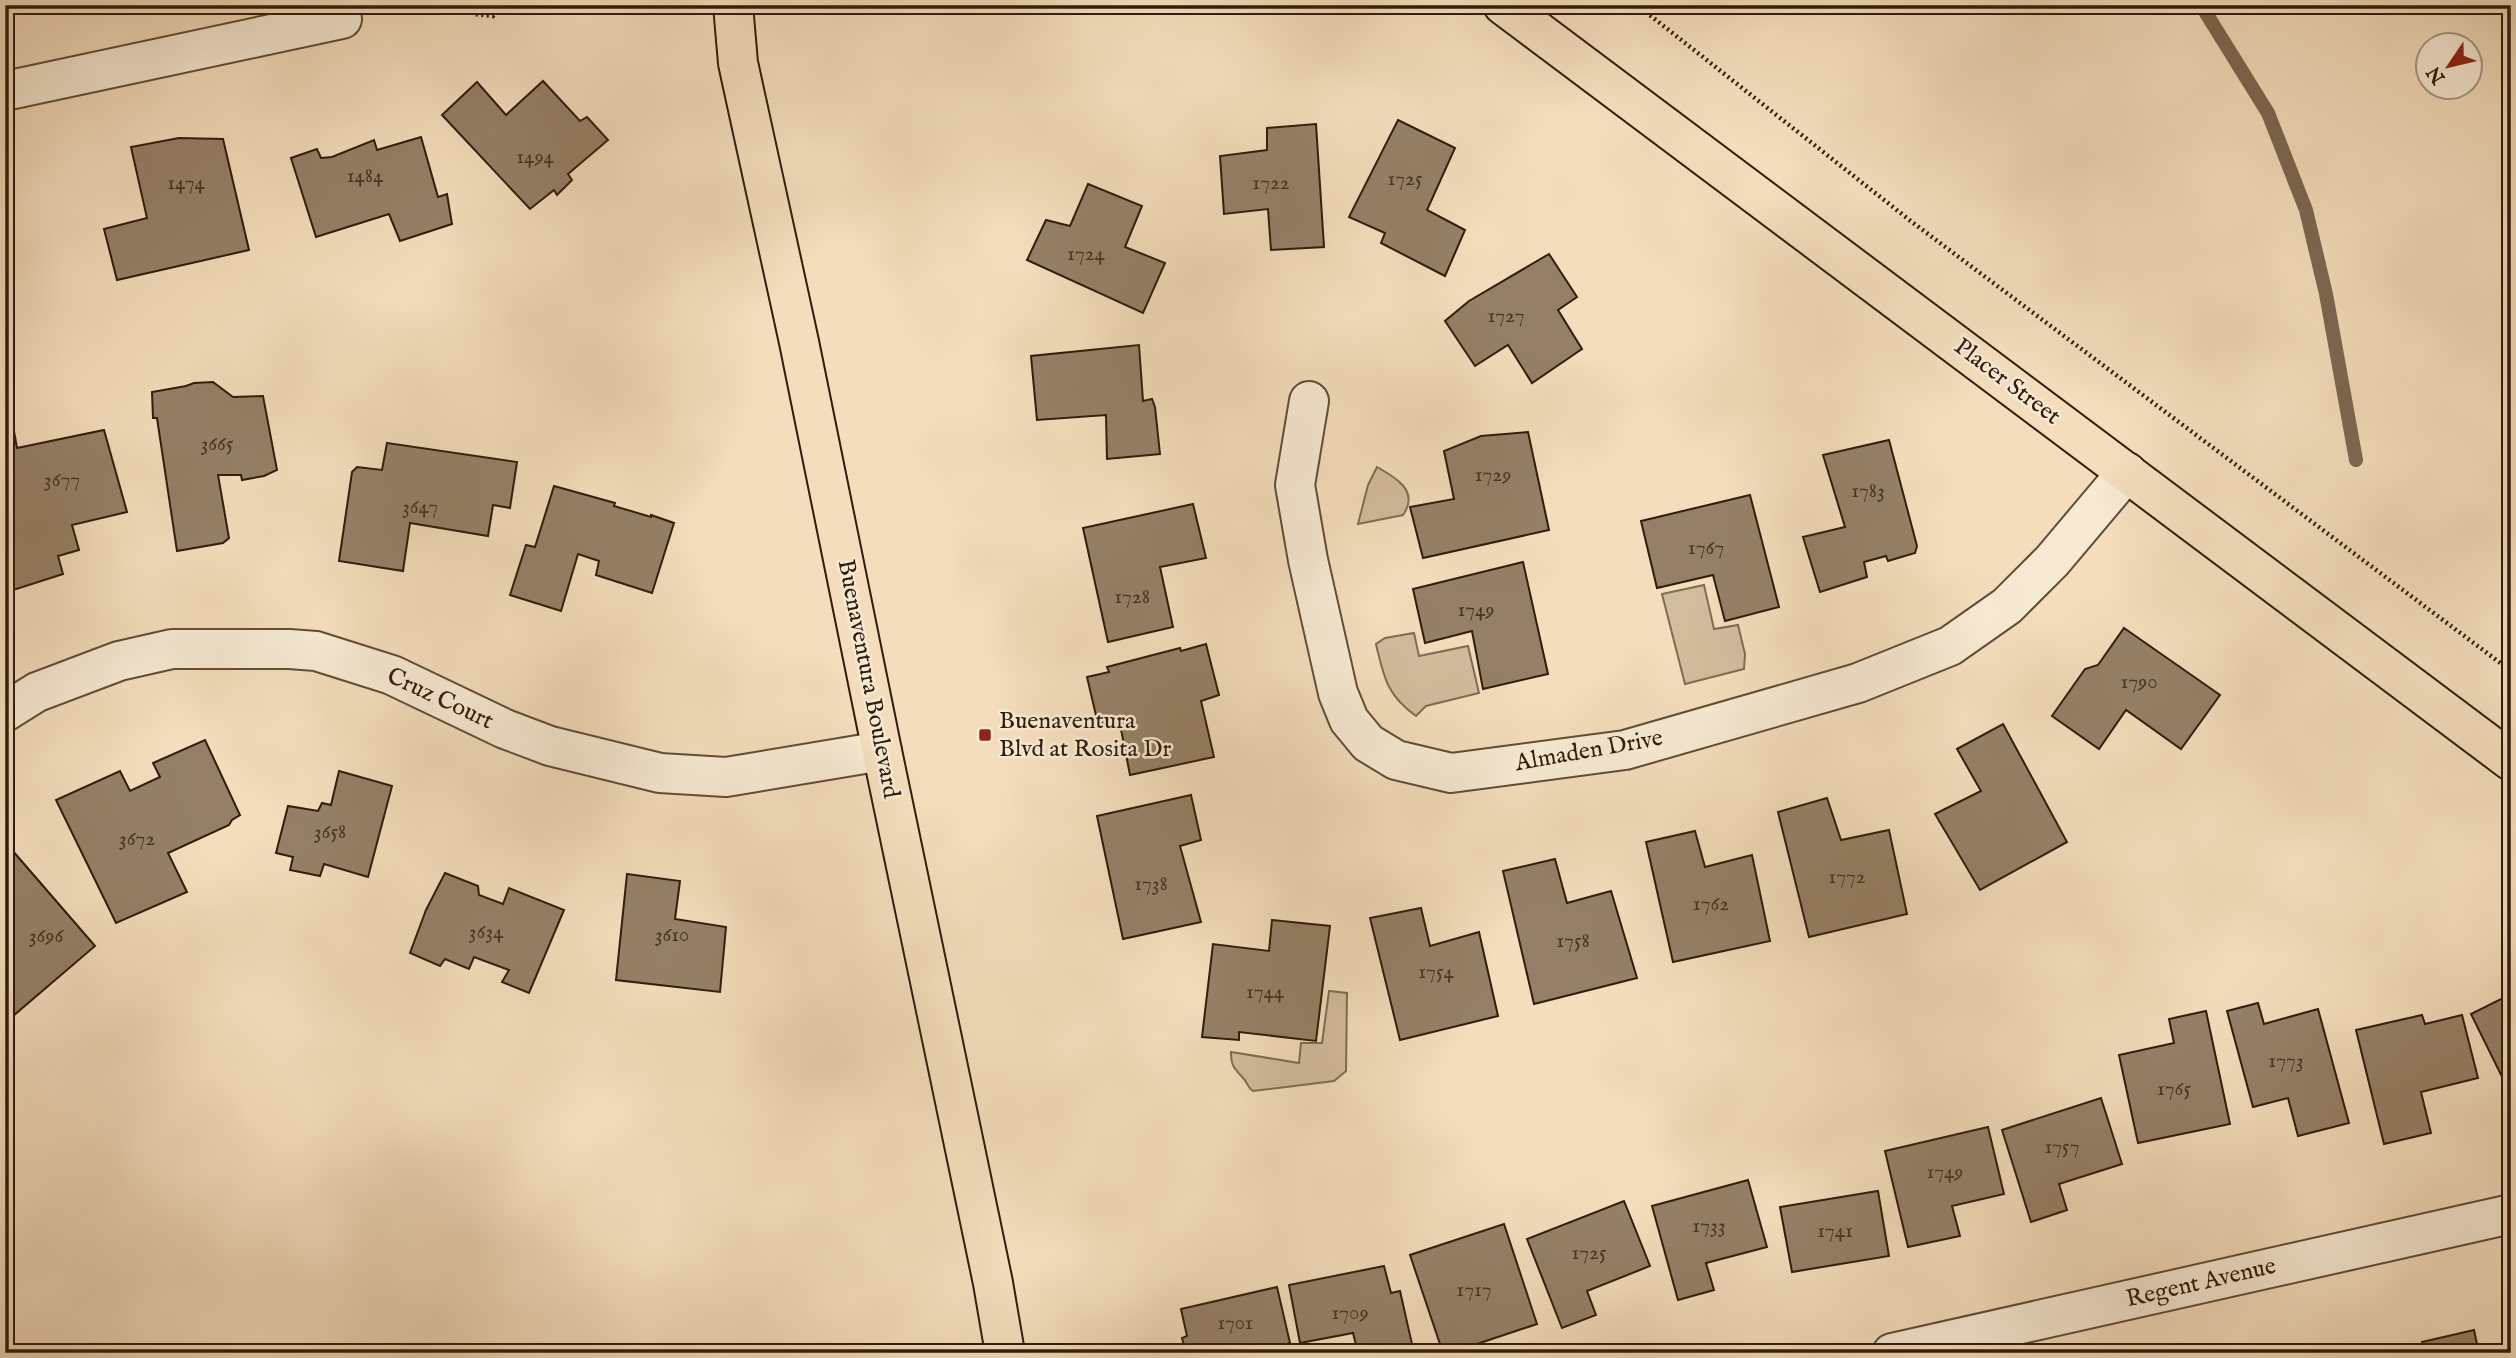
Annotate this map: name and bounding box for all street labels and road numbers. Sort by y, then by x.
street label: Placer Street [1947,332,2067,432]
street label: Buenaventura Boulevard [830,557,906,801]
street label: Cruz Court [382,661,498,737]
street label: Almaden Drive [1512,723,1665,779]
street label: Regent Avenue [2123,1251,2279,1315]

